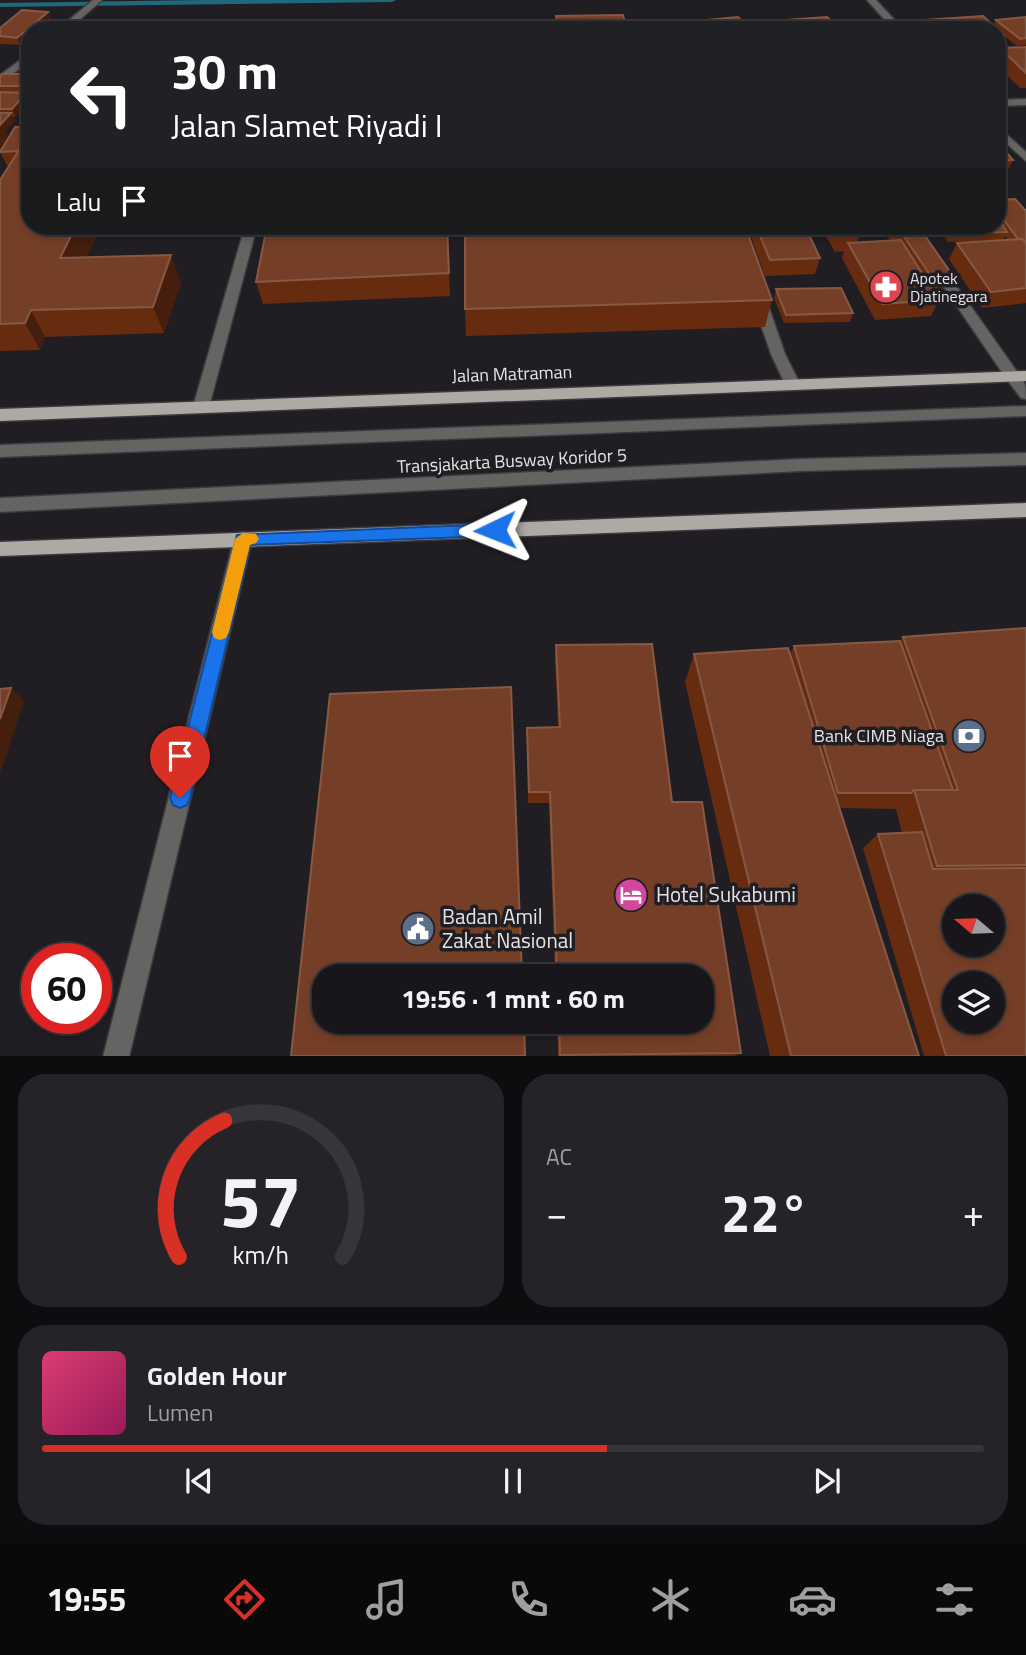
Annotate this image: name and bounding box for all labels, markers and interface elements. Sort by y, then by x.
text: 30 m [171,33,278,108]
icon: left [56,49,147,140]
text: Jalan Slamet Riyadi I [171,101,443,149]
text: Lalu [56,182,101,221]
icon: arrive [115,182,153,220]
place label: Apotek Djatinegara [910,266,987,308]
pharmacy icon: Apotek Djatinegara [867,268,905,306]
street label: Jalan Matraman [451,358,573,389]
street label: Transjakarta Busway Koridor 5 [396,441,628,480]
position arrow [458,493,532,567]
bank icon: Bank CIMB Niaga [950,717,988,755]
place label: Bank CIMB Niaga [814,722,944,749]
pin [150,726,210,798]
icon: arrive [161,737,199,775]
hotel icon: Hotel Sukabumi [612,876,650,914]
place label: Hotel Sukabumi [656,878,796,910]
north arrow [942,894,1004,957]
map controls [942,894,1005,1034]
place label: Badan Amil Zakat Nasional [442,900,573,956]
public building icon: Badan Amil Zakat Nasional [399,910,437,948]
speed limit sign: 60 [21,943,112,1034]
button: layers [942,971,1005,1034]
text: 19:56 · 1 mnt · 60 m [401,979,625,1018]
text: AC [546,1139,572,1174]
text: 57 [220,1145,302,1255]
text: 22° [721,1173,809,1252]
text: − [546,1184,567,1242]
text: + [963,1184,984,1242]
text: km/h [233,1235,289,1273]
text: Golden Hour [147,1356,287,1395]
text: Lumen [147,1395,213,1430]
icon: previous [180,1462,218,1500]
icon: pause [494,1462,532,1500]
icon: next [808,1462,846,1500]
text: 19:55 [47,1575,126,1623]
icon: directions [220,1575,269,1624]
icon: music [362,1575,411,1624]
icon: phone [504,1575,553,1624]
icon: climate [646,1575,695,1624]
icon: car [788,1575,837,1624]
icon: filters [930,1575,979,1624]

